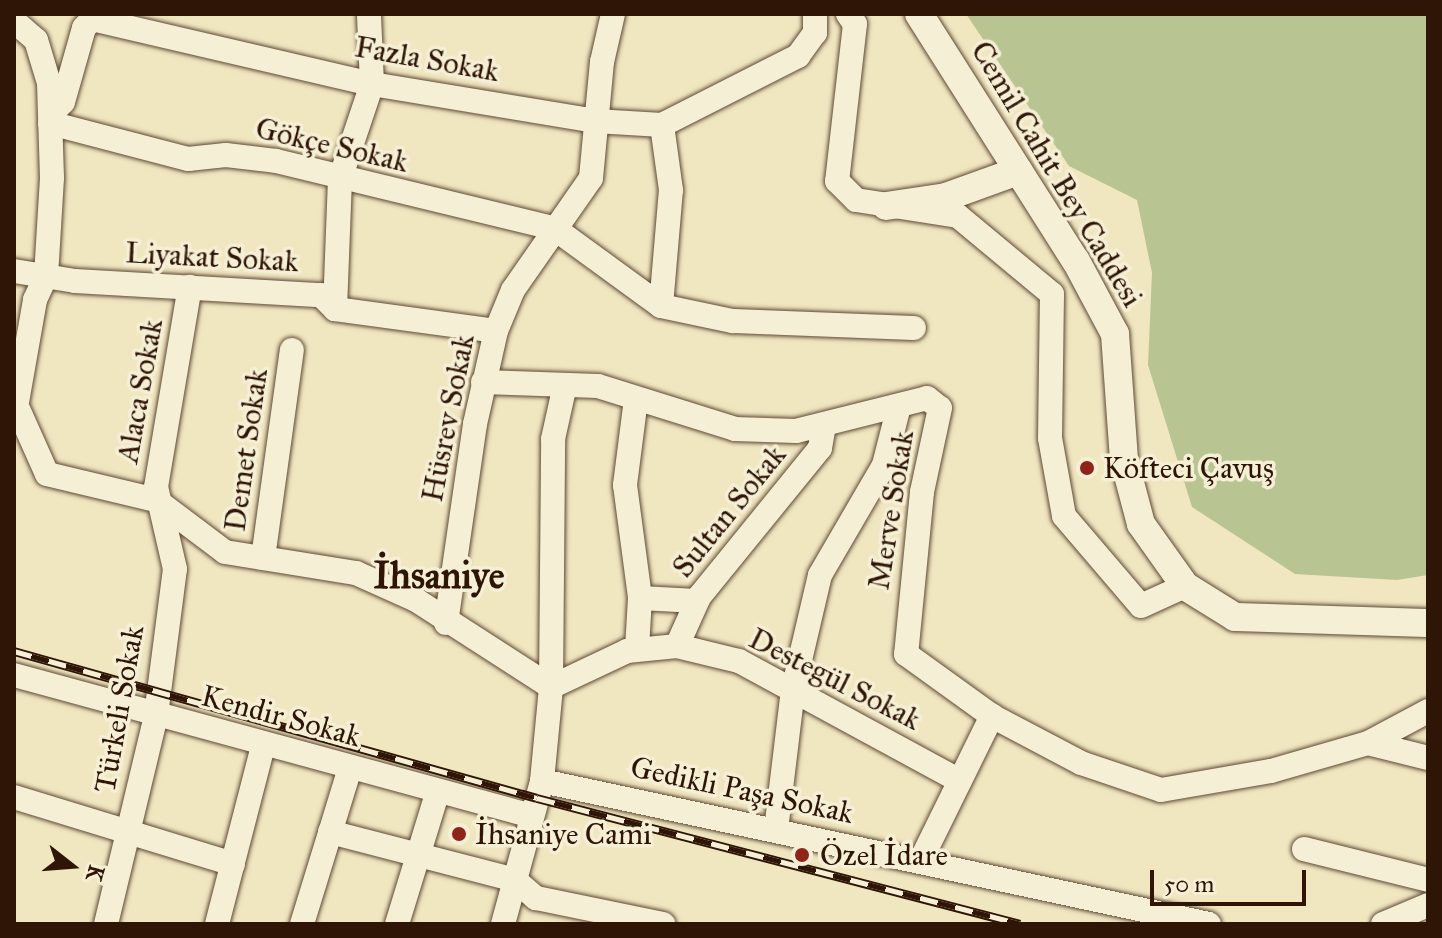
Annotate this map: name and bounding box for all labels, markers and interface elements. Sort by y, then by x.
street label: Fazla Sokak [352,29,502,89]
street label: Cemil Cahit Bey Caddesi [963,35,1151,313]
street label: Gökçe Sokak [252,110,412,180]
street label: Liyakat Sokak [125,234,299,280]
street label: Alaca Sokak [110,316,170,466]
street label: Hüsrev Sokak [414,331,482,505]
street label: Demet Sokak [217,366,275,534]
street label: Merve Sokak [861,428,921,592]
street label: Sultan Sokak [665,437,793,585]
place label: Köfteci Çavuş [1103,450,1274,486]
marker: Köfteci Çavuş [1078,459,1096,477]
district label: İhsaniye [374,553,504,599]
street label: Destegül Sokak [743,620,927,738]
street label: Türkeli Sokak [87,622,151,796]
street label: Kendir Sokak [197,677,365,755]
street label: Gedikli Paşa Sokak [627,749,857,831]
place label: İhsaniye Cami [475,816,651,852]
marker: İhsaniye Cami [450,825,468,843]
north arrow [32,826,112,906]
place label: Özel İdare [820,837,948,873]
marker: Özel İdare [791,844,813,866]
scale bar [1154,854,1310,904]
text: K [80,862,111,885]
text: 50 m [1164,869,1214,899]

